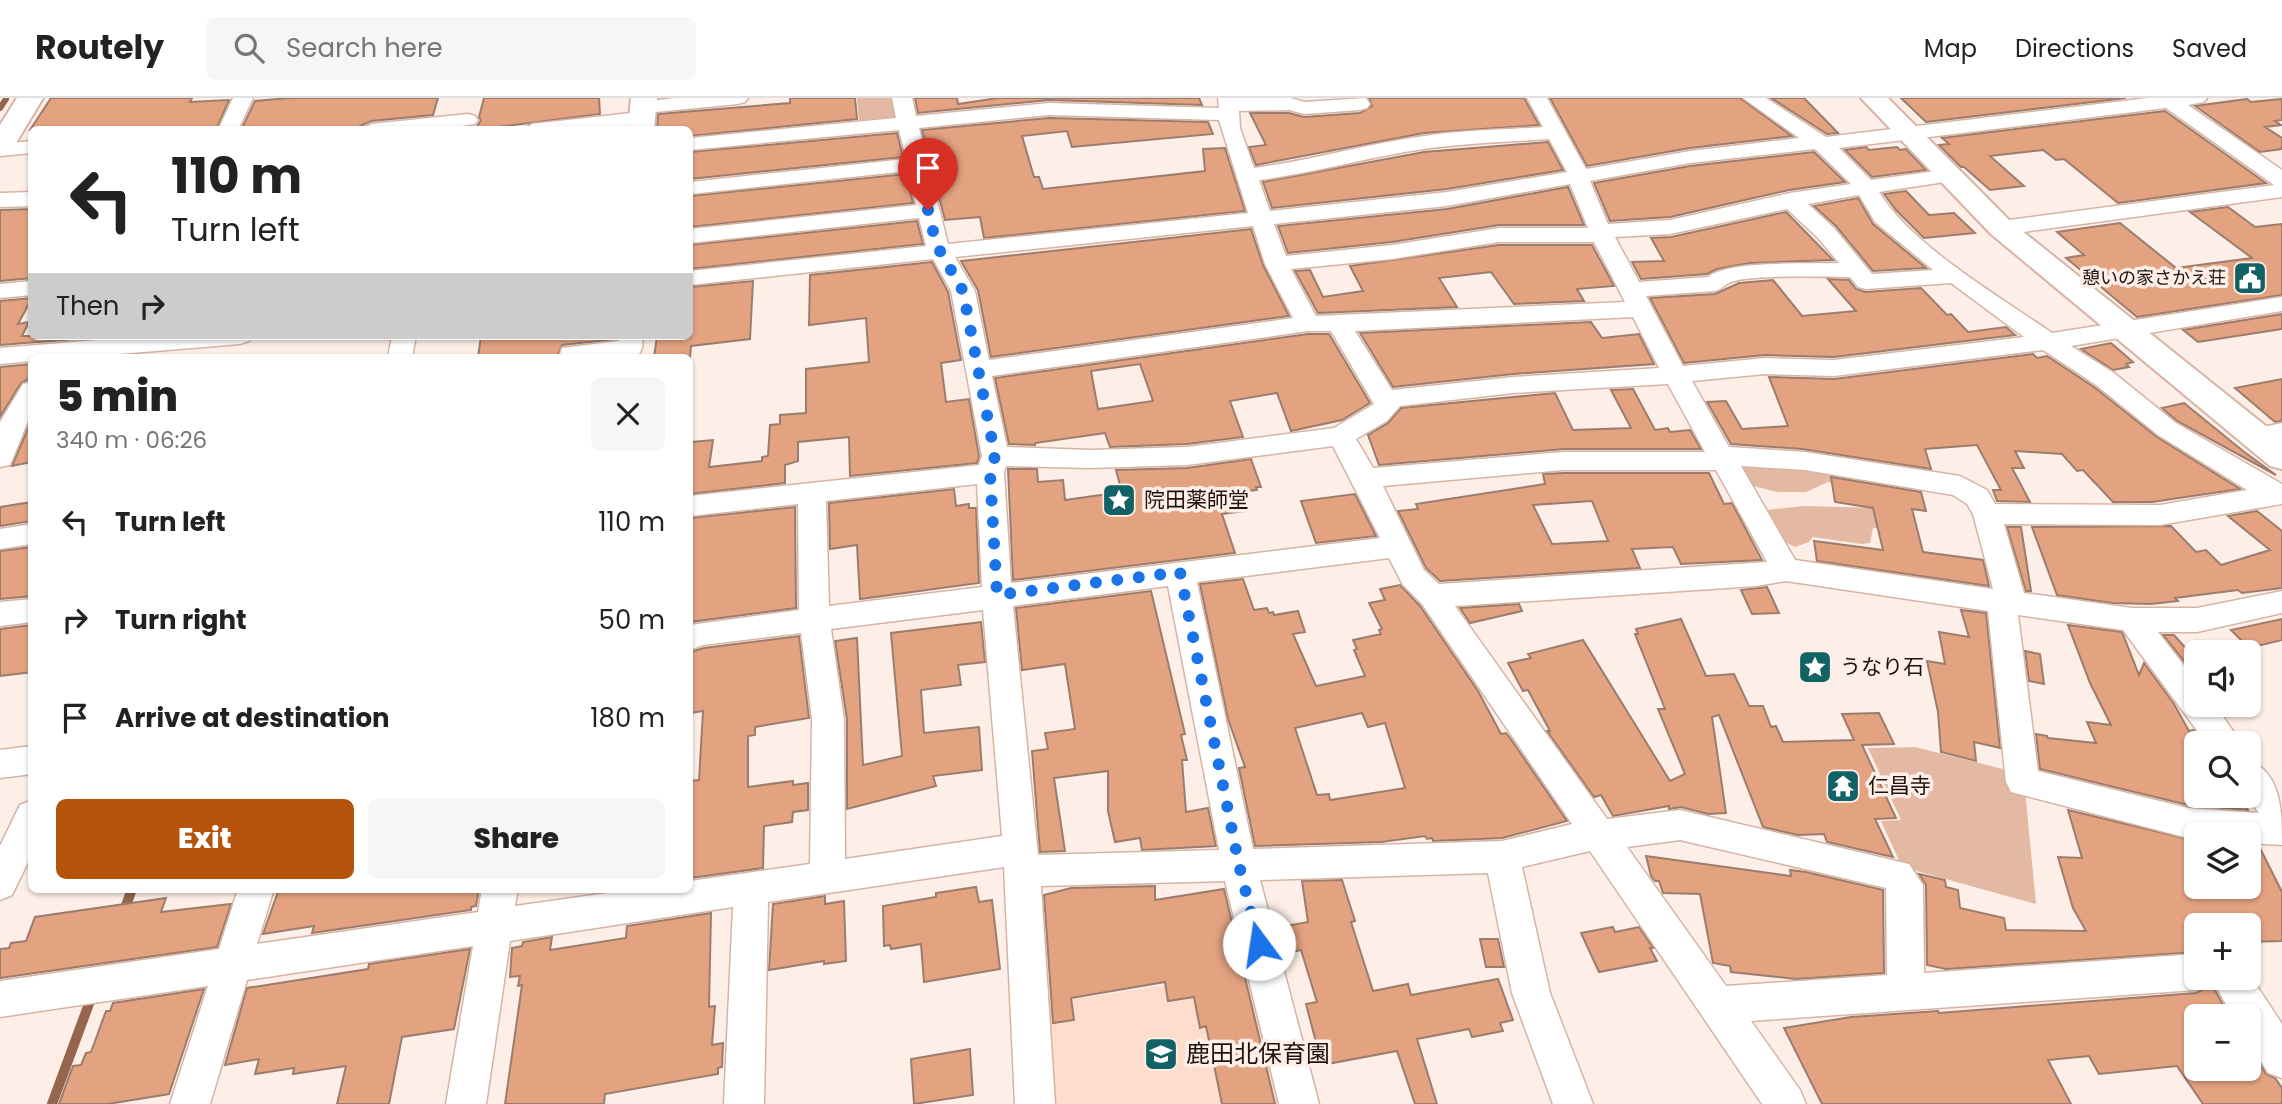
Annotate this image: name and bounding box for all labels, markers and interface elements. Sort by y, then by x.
search box [206,17,696,80]
text: Routely [35,24,164,71]
icon: search [230,29,268,67]
text: Search here [286,30,443,66]
text: Map [1924,32,1977,65]
text: Directions [2015,32,2134,65]
text: Saved [2172,32,2247,65]
pin [898,138,958,210]
text: 110 m [171,142,302,210]
icon: arrive [909,149,947,187]
icon: left [56,154,147,245]
text: Turn left [171,207,300,252]
public building icon: 憩いの家さかえ荘 [2231,259,2269,297]
place label: 憩いの家さかえ荘 [2082,265,2226,290]
icon: right [133,287,171,325]
text: Then [56,288,119,324]
text: 5 min [56,367,178,426]
button: close [591,377,665,451]
text: 340 m · 06:26 [56,424,207,456]
place icon: 院田薬師堂 [1100,481,1138,519]
place label: 院田薬師堂 [1144,485,1249,514]
icon: left [56,503,94,541]
text: Turn left [115,504,226,540]
text: 110 m [598,504,665,540]
icon: right [56,601,94,639]
text: Turn right [115,602,247,638]
text: 50 m [599,602,665,638]
map controls [2184,640,2261,1081]
button: sound [2184,640,2261,717]
place icon: うなり石 [1796,648,1834,686]
place label: うなり石 [1840,652,1924,681]
icon: arrive [56,699,94,737]
text: Arrive at destination [115,700,390,736]
text: 180 m [590,700,665,736]
button: search [2184,731,2261,808]
temple icon: 仁昌寺 [1824,767,1862,805]
place label: 仁昌寺 [1868,771,1931,800]
button: Exit [56,799,354,879]
button: Share [368,799,665,879]
button: layers [2184,822,2261,899]
position arrow [1222,907,1296,981]
button: + [2184,913,2261,990]
button: − [2184,1004,2261,1081]
school or university icon: 鹿田北保育園 [1142,1035,1180,1073]
place label: 鹿田北保育園 [1186,1037,1330,1070]

